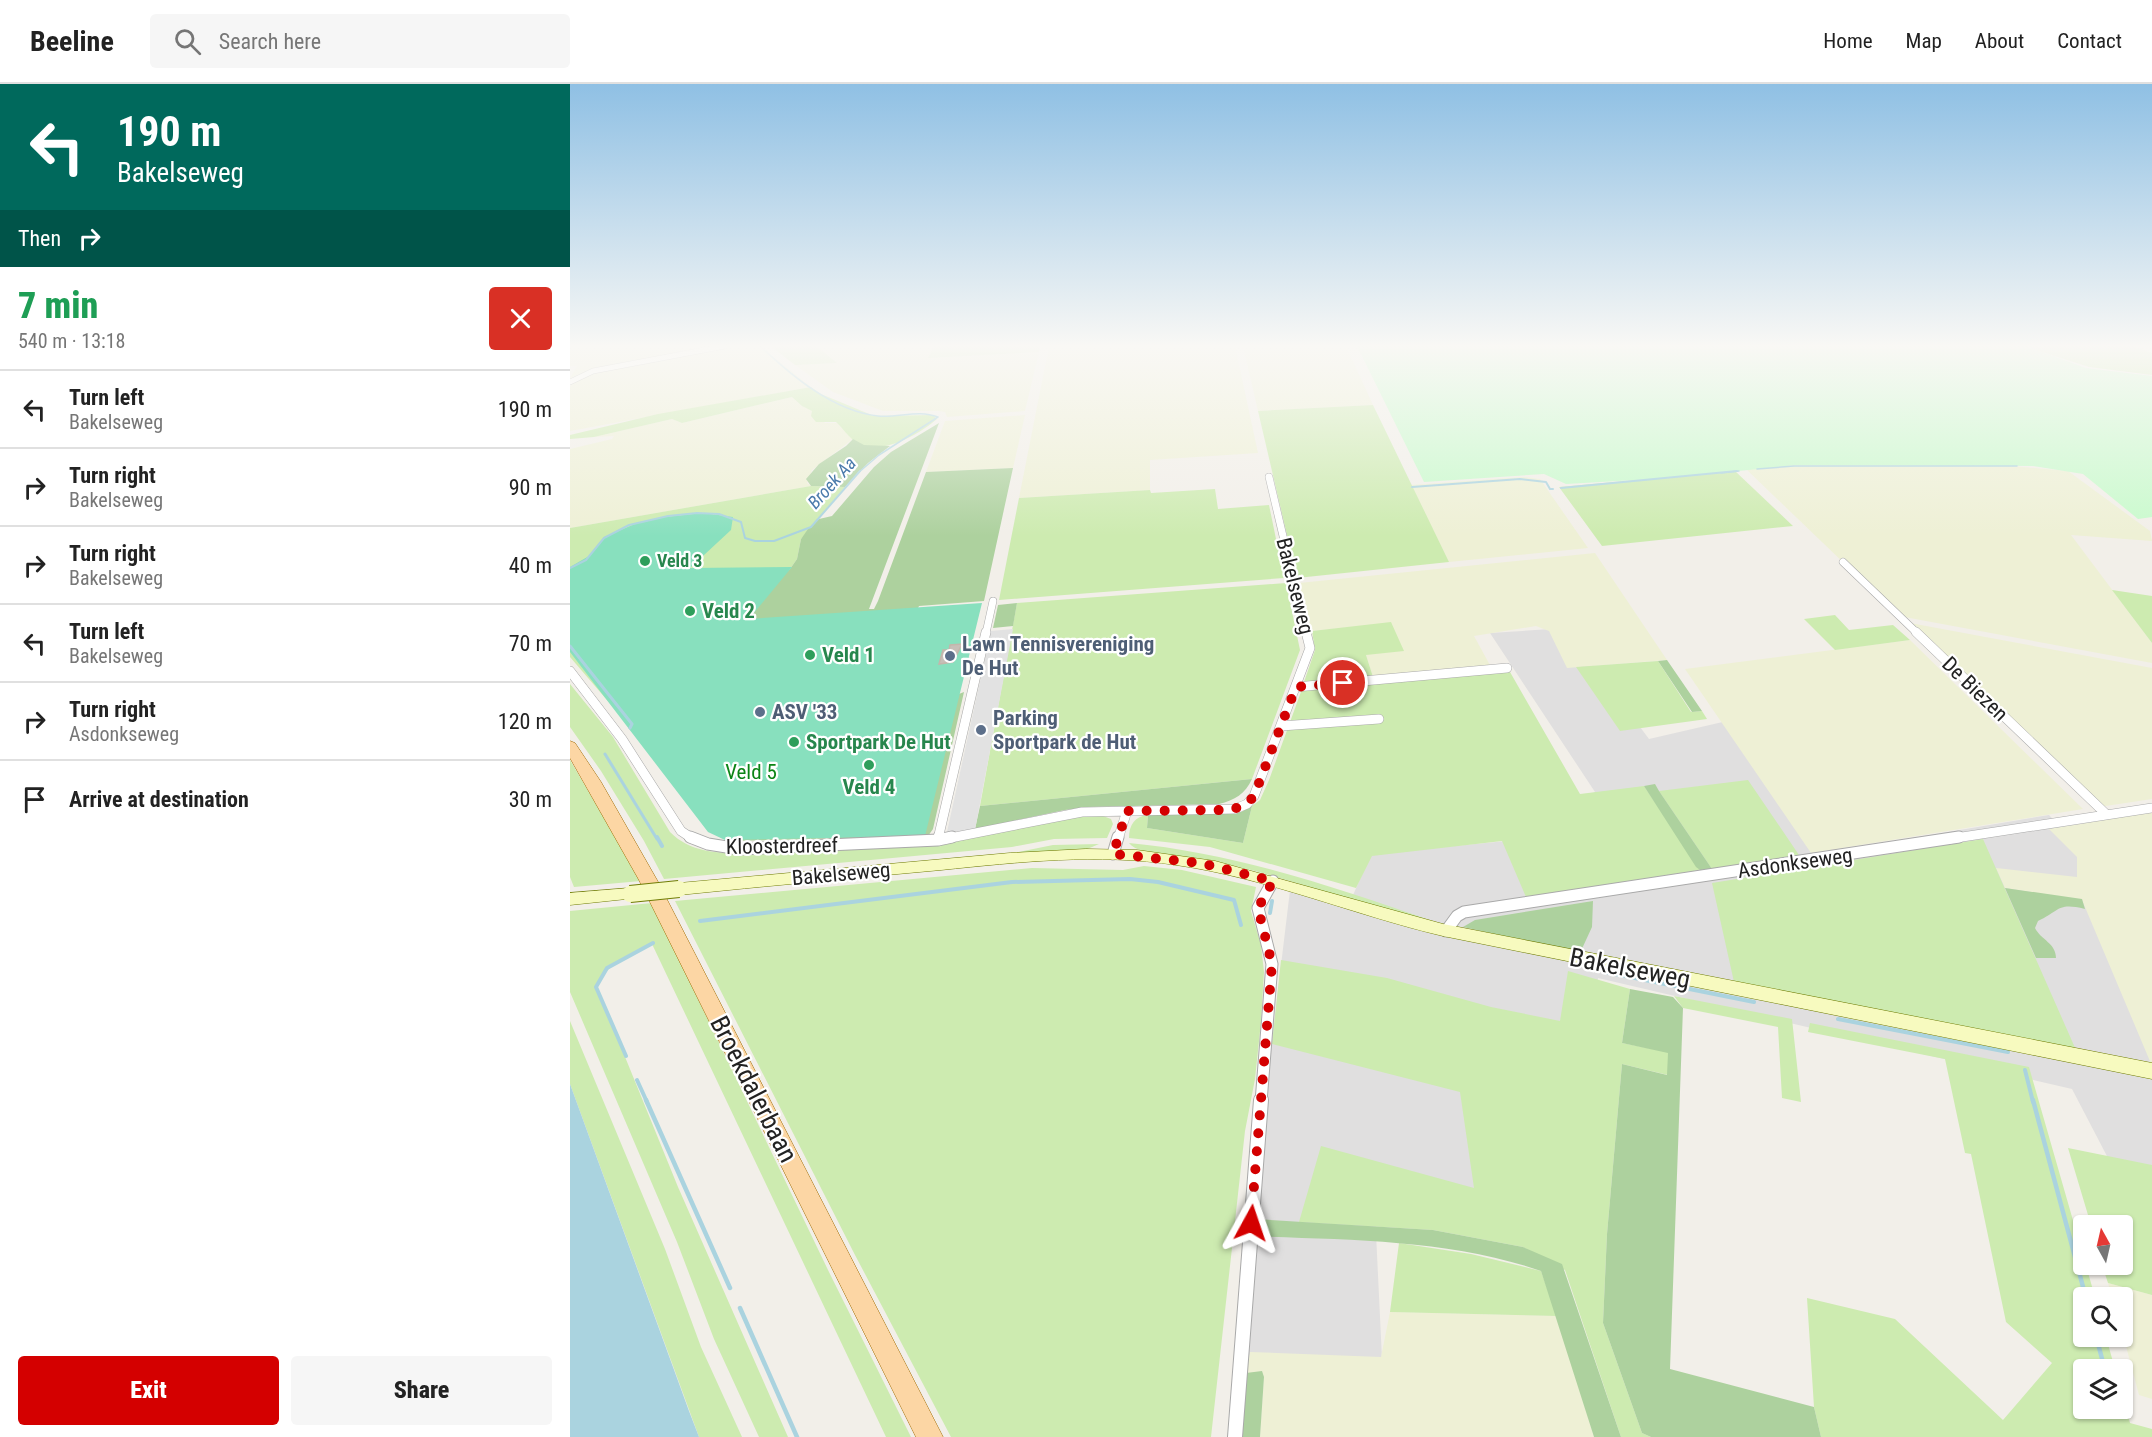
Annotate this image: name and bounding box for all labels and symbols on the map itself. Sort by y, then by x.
water label: Broek Aa [803,453,860,513]
street label: Bakelseweg [1271,535,1319,637]
place label: Veld 3 [657,550,702,571]
marker: Veld 3 [638,554,652,568]
place label: Veld 2 [702,599,755,623]
marker: Veld 2 [683,604,697,618]
place label: Lawn Tennisvereniging De Hut [962,632,1154,680]
place label: Veld 1 [822,643,875,667]
marker: Veld 1 [803,648,817,662]
marker: Lawn Tennisvereniging De Hut [943,649,957,663]
street label: De Biezen [1937,652,2013,726]
pin [1317,657,1368,708]
place label: ASV '33 [772,700,837,724]
marker: ASV '33 [753,705,767,719]
place label: Parking Sportpark de Hut [993,706,1136,754]
marker: Parking Sportpark de Hut [974,723,988,737]
place label: Sportpark De Hut [806,730,951,754]
marker: Sportpark De Hut [787,735,801,749]
marker: Veld 4 [862,758,876,772]
park label: Veld 5 [725,760,777,784]
place label: Veld 4 [843,775,895,799]
street label: Kloosterdreef [726,833,839,859]
street label: Asdonkseweg [1736,843,1854,883]
street label: Bakelseweg [791,858,891,890]
street label: Bakelseweg [1567,942,1693,994]
street label: Broekdalerbaan [704,1011,804,1167]
position arrow [1219,1191,1283,1255]
north arrow [2073,1215,2133,1275]

